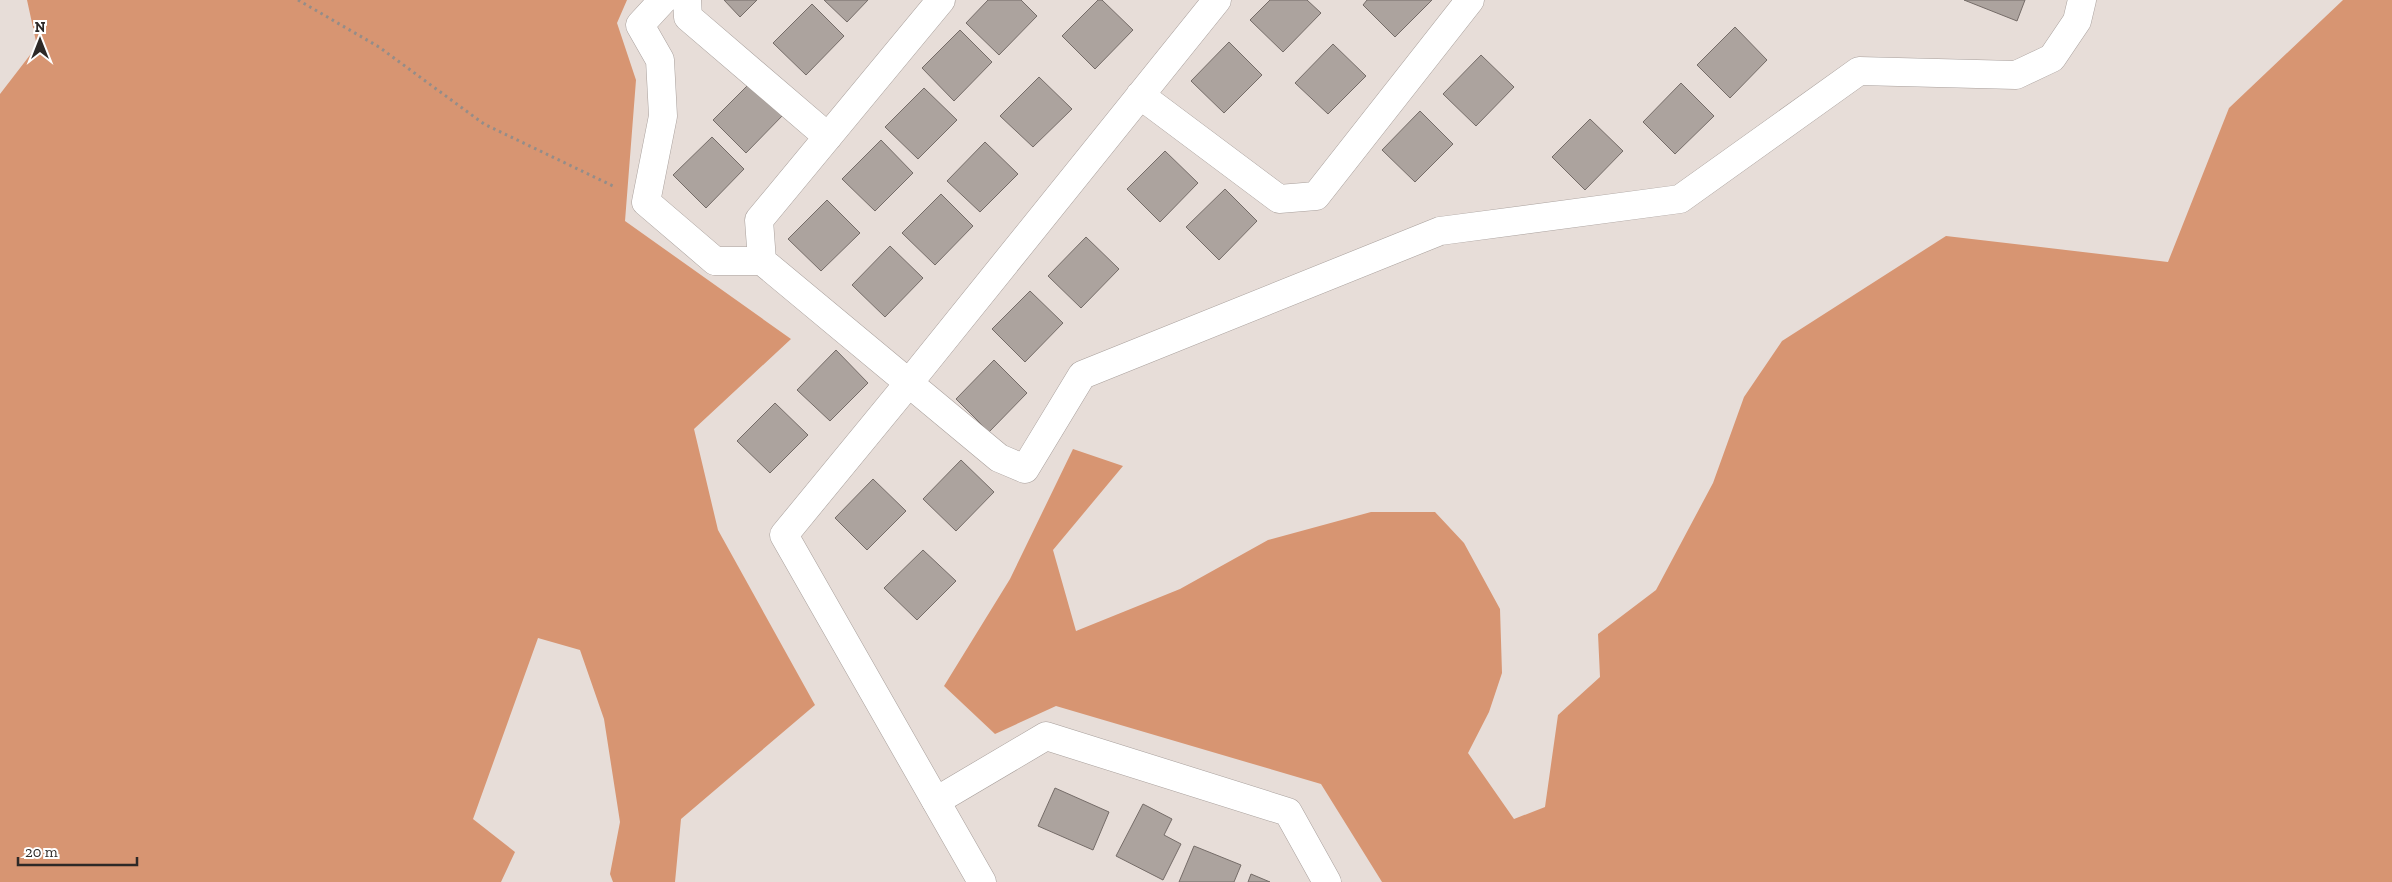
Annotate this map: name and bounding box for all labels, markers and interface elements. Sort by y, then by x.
north arrow [15,15,65,65]
text: N [35,19,46,36]
scale bar [18,834,136,866]
text: 20 m [25,843,58,861]

